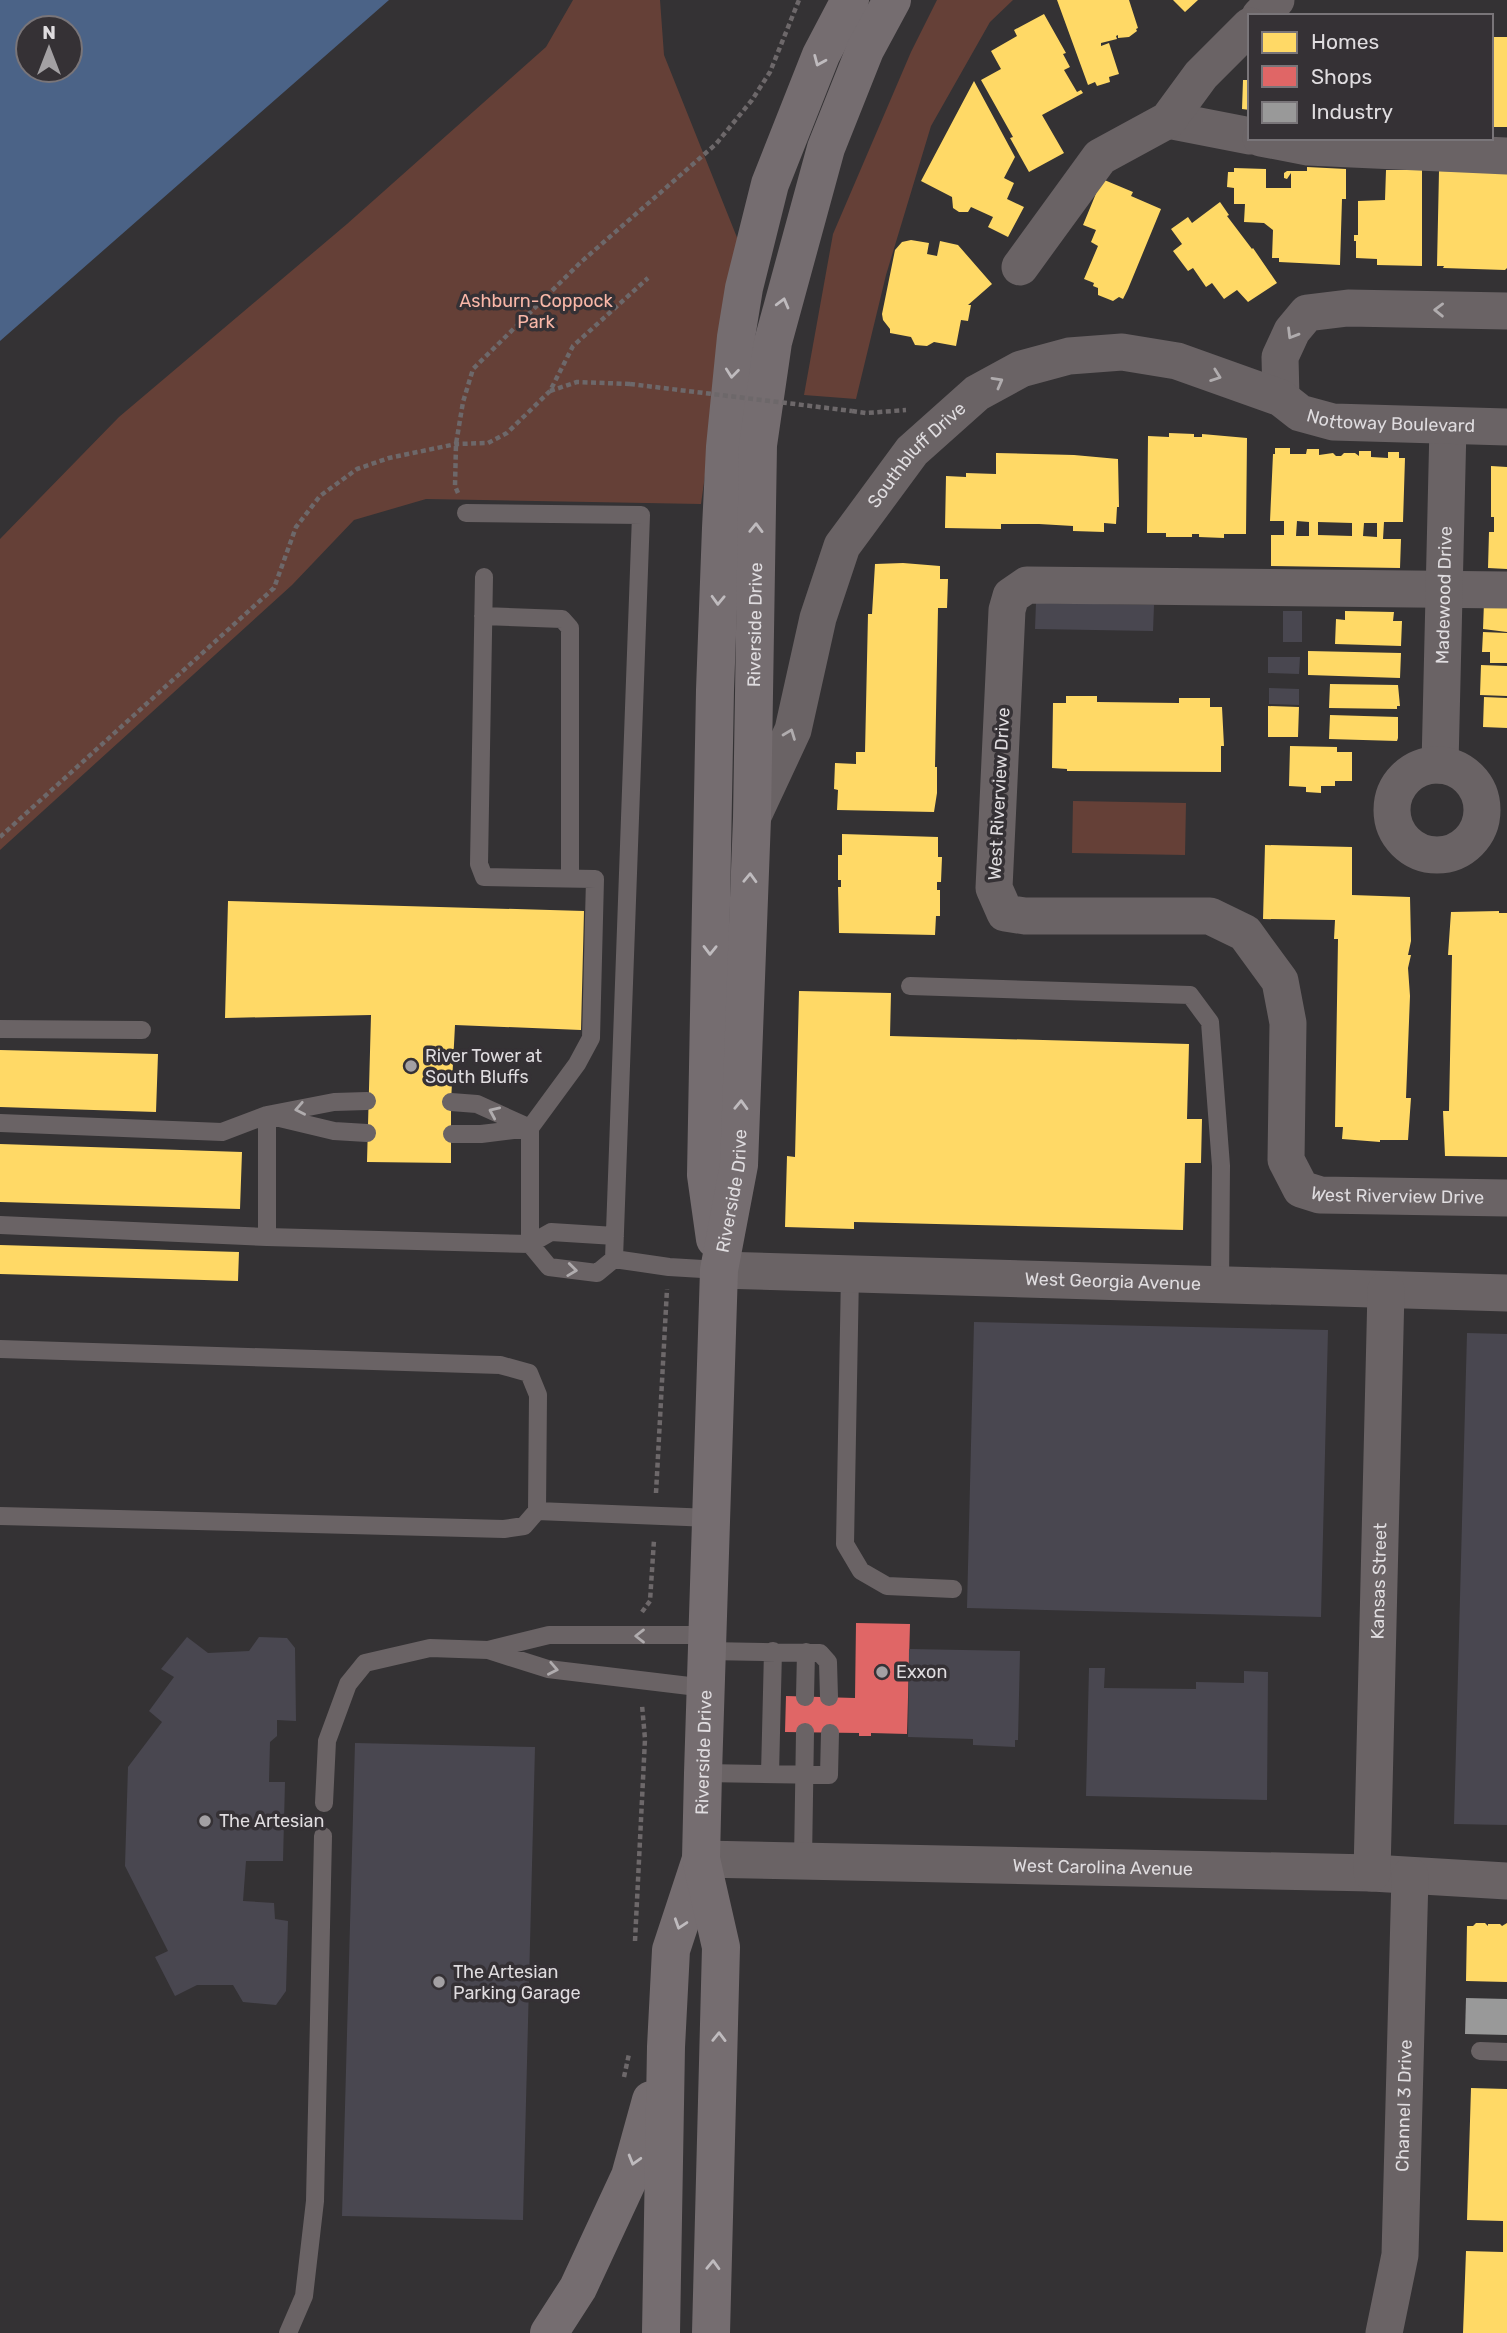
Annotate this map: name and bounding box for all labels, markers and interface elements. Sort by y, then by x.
north arrow [14,14,84,84]
legend [1248,14,1493,140]
text: N [42,21,56,44]
text: Homes [1311,29,1379,54]
one-way arrow [813,54,827,66]
text: Shops [1311,64,1372,89]
text: Industry [1311,99,1393,124]
park label: Ashburn-Coppock Park [459,290,613,333]
one-way arrow [775,297,789,309]
one-way arrow [1433,302,1444,318]
one-way arrow [1287,326,1300,339]
one-way arrow [725,367,740,379]
one-way arrow [1210,367,1222,381]
one-way arrow [990,377,1003,390]
street label: Southbluff Drive [863,397,970,512]
street label: Nottoway Boulevard [1304,404,1475,437]
one-way arrow [748,522,764,533]
street label: Madewood Drive [1431,526,1457,664]
street label: Riverside Drive [743,562,767,687]
one-way arrow [711,595,726,606]
street label: West Riverview Drive [983,707,1015,881]
one-way arrow [782,729,796,741]
one-way arrow [742,872,757,883]
one-way arrow [702,945,718,956]
place label: River Tower at South Bluffs [425,1045,542,1088]
marker: River Tower at South Bluffs [403,1058,419,1074]
one-way arrow [734,1100,749,1111]
one-way arrow [294,1101,306,1116]
one-way arrow [489,1106,501,1120]
street label: Riverside Drive [712,1129,751,1254]
street label: West Riverview Drive [1308,1182,1484,1209]
one-way arrow [566,1262,578,1277]
street label: West Georgia Avenue [1024,1268,1201,1295]
street label: Kansas Street [1367,1523,1391,1640]
one-way arrow [634,1628,644,1644]
one-way arrow [547,1661,559,1676]
place label: Exxon [896,1661,947,1683]
marker: Exxon [874,1664,890,1680]
street label: Riverside Drive [691,1690,717,1815]
place label: The Artesian [219,1810,324,1832]
marker: The Artesian [197,1813,213,1829]
street label: West Carolina Avenue [1013,1855,1193,1880]
one-way arrow [673,1918,688,1930]
place label: The Artesian Parking Garage [453,1961,581,2004]
marker: The Artesian Parking Garage [431,1974,447,1990]
one-way arrow [711,2032,726,2043]
street label: Channel 3 Drive [1391,2039,1417,2172]
one-way arrow [628,2154,642,2166]
one-way arrow [705,2259,720,2270]

